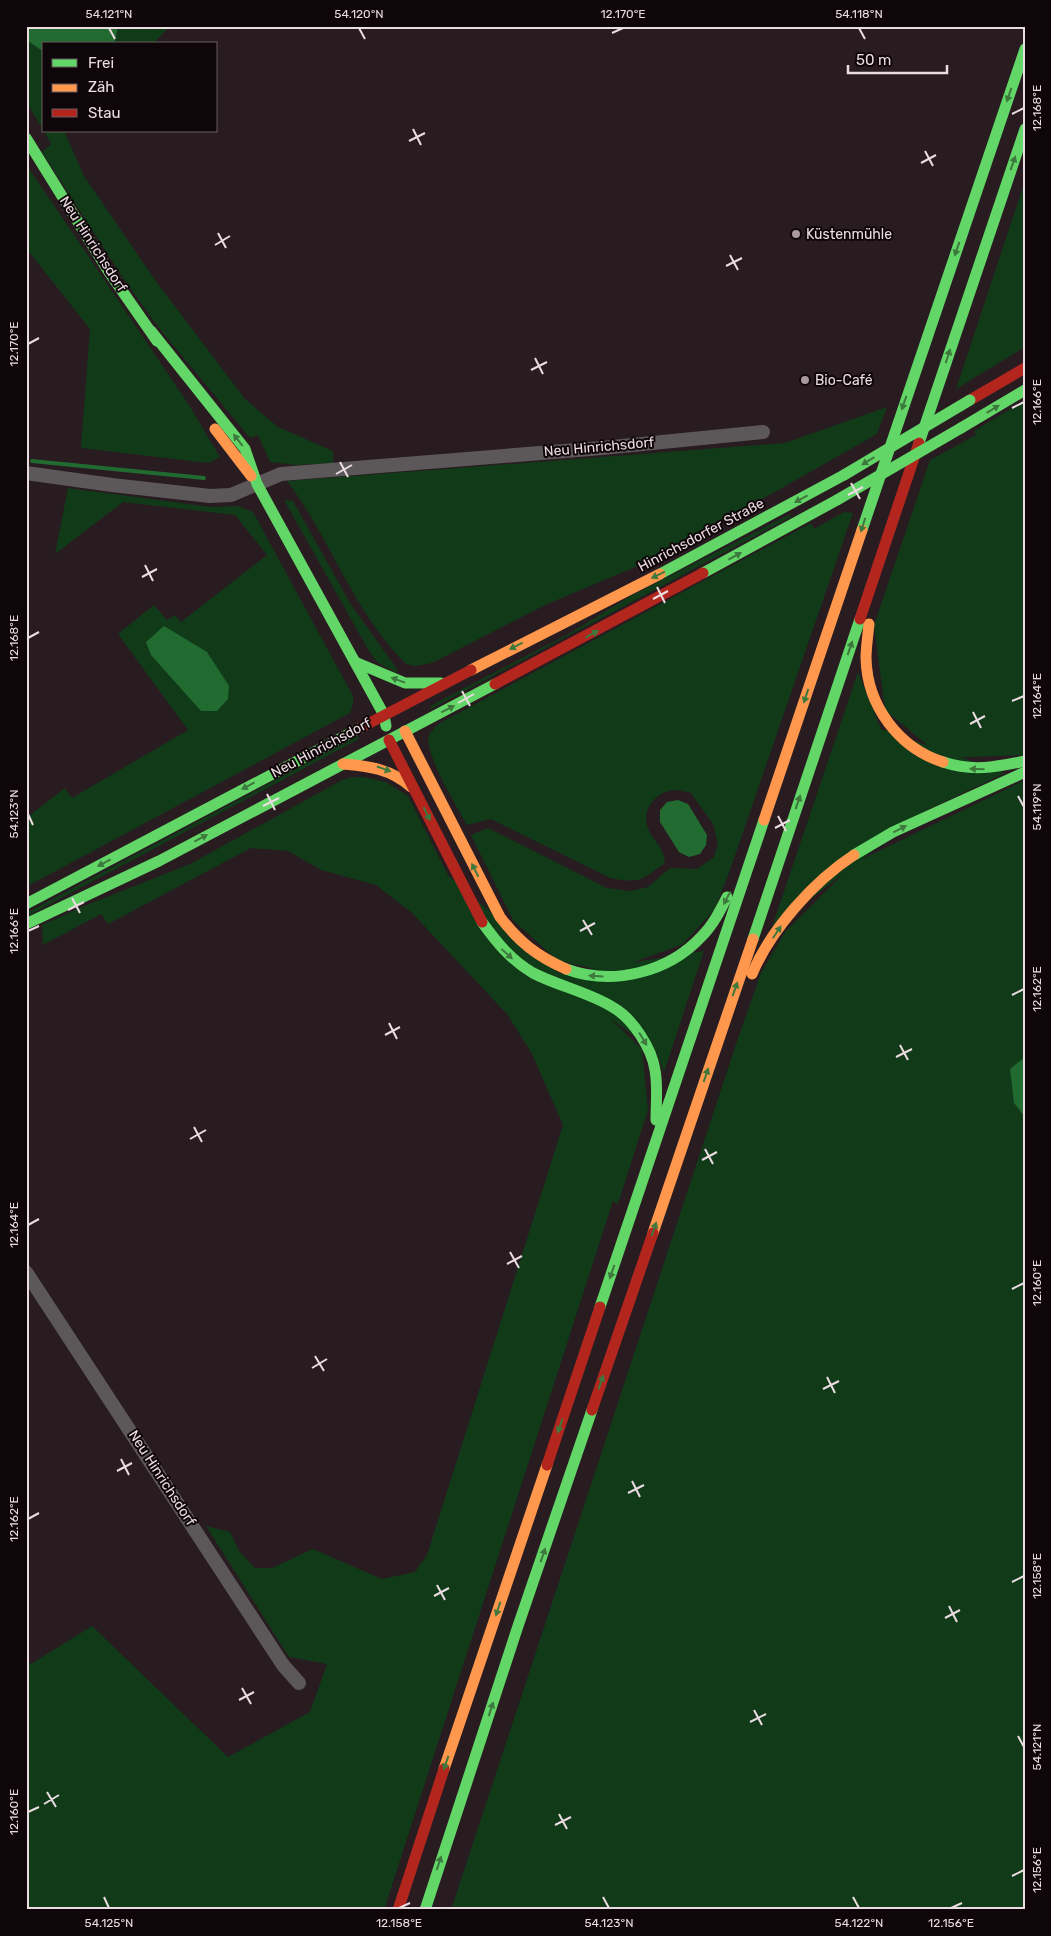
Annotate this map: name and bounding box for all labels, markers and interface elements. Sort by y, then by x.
text: 54.121°N [86,7,132,21]
text: 54.120°N [334,7,384,21]
text: 12.170°E [600,7,646,21]
text: 54.118°N [835,7,883,21]
legend [42,42,218,132]
scale bar [848,42,947,74]
text: 50 m [856,51,891,69]
text: Frei [88,54,114,72]
text: Zäh [88,78,114,96]
text: 12.168°E [1030,85,1044,131]
one-way arrow [1005,88,1012,103]
text: Stau [88,104,121,122]
one-way arrow [1010,156,1017,171]
street label: Neu Hinrichsdorf [56,193,131,295]
place label: Küstenmühle [806,226,892,243]
marker: Küstenmühle [790,228,802,240]
one-way arrow [952,242,960,257]
text: 12.170°E [7,321,21,367]
one-way arrow [944,348,952,363]
place label: Bio-Café [815,372,873,389]
marker: Bio-Café [799,374,811,386]
text: 12.166°E [1030,379,1044,425]
one-way arrow [900,396,908,411]
one-way arrow [987,404,1000,413]
one-way arrow [232,434,243,447]
street label: Neu Hinrichsdorf [543,434,655,460]
one-way arrow [862,456,875,465]
street label: Hinrichsdorfer Straße [635,494,767,575]
one-way arrow [795,494,808,503]
one-way arrow [859,518,867,533]
one-way arrow [728,552,742,560]
one-way arrow [651,571,665,579]
text: 12.168°E [7,615,21,661]
one-way arrow [586,629,599,638]
one-way arrow [847,641,854,656]
one-way arrow [509,642,523,650]
text: 12.164°E [1030,673,1044,719]
one-way arrow [390,676,405,684]
one-way arrow [802,688,809,703]
one-way arrow [441,705,456,713]
street label: Neu Hinrichsdorf [268,714,374,781]
one-way arrow [377,765,392,773]
one-way arrow [969,765,985,773]
one-way arrow [241,782,255,790]
text: 54.119°N [1030,784,1044,831]
text: 54.123°N [7,789,21,839]
one-way arrow [795,795,802,810]
one-way arrow [423,807,431,821]
one-way arrow [892,825,907,833]
one-way arrow [194,834,209,842]
one-way arrow [98,858,111,867]
one-way arrow [471,862,480,877]
one-way arrow [722,891,731,905]
text: 12.166°E [7,908,21,954]
one-way arrow [772,925,782,939]
one-way arrow [501,948,513,960]
text: 12.162°E [1030,966,1044,1012]
one-way arrow [588,971,604,979]
one-way arrow [732,982,739,997]
one-way arrow [638,1032,647,1045]
one-way arrow [703,1067,710,1082]
text: 12.164°E [7,1202,21,1248]
one-way arrow [651,1221,658,1236]
text: 12.160°E [1030,1260,1044,1306]
one-way arrow [608,1265,615,1280]
one-way arrow [598,1375,605,1390]
one-way arrow [556,1419,563,1434]
street label: Neu Hinrichsdorf [125,1427,200,1529]
text: 12.162°E [7,1496,21,1542]
one-way arrow [539,1547,547,1562]
text: 12.158°E [1030,1553,1044,1599]
one-way arrow [494,1602,501,1617]
one-way arrow [487,1701,495,1716]
text: 54.121°N [1030,1724,1044,1770]
one-way arrow [442,1756,450,1771]
text: 12.160°E [7,1789,21,1835]
text: 12.156°E [1030,1847,1044,1893]
one-way arrow [436,1856,444,1871]
text: 54.125°N [85,1916,133,1930]
text: 12.158°E [376,1916,422,1930]
text: 54.123°N [584,1916,634,1930]
text: 54.122°N [835,1916,883,1930]
text: 12.156°E [928,1916,974,1930]

